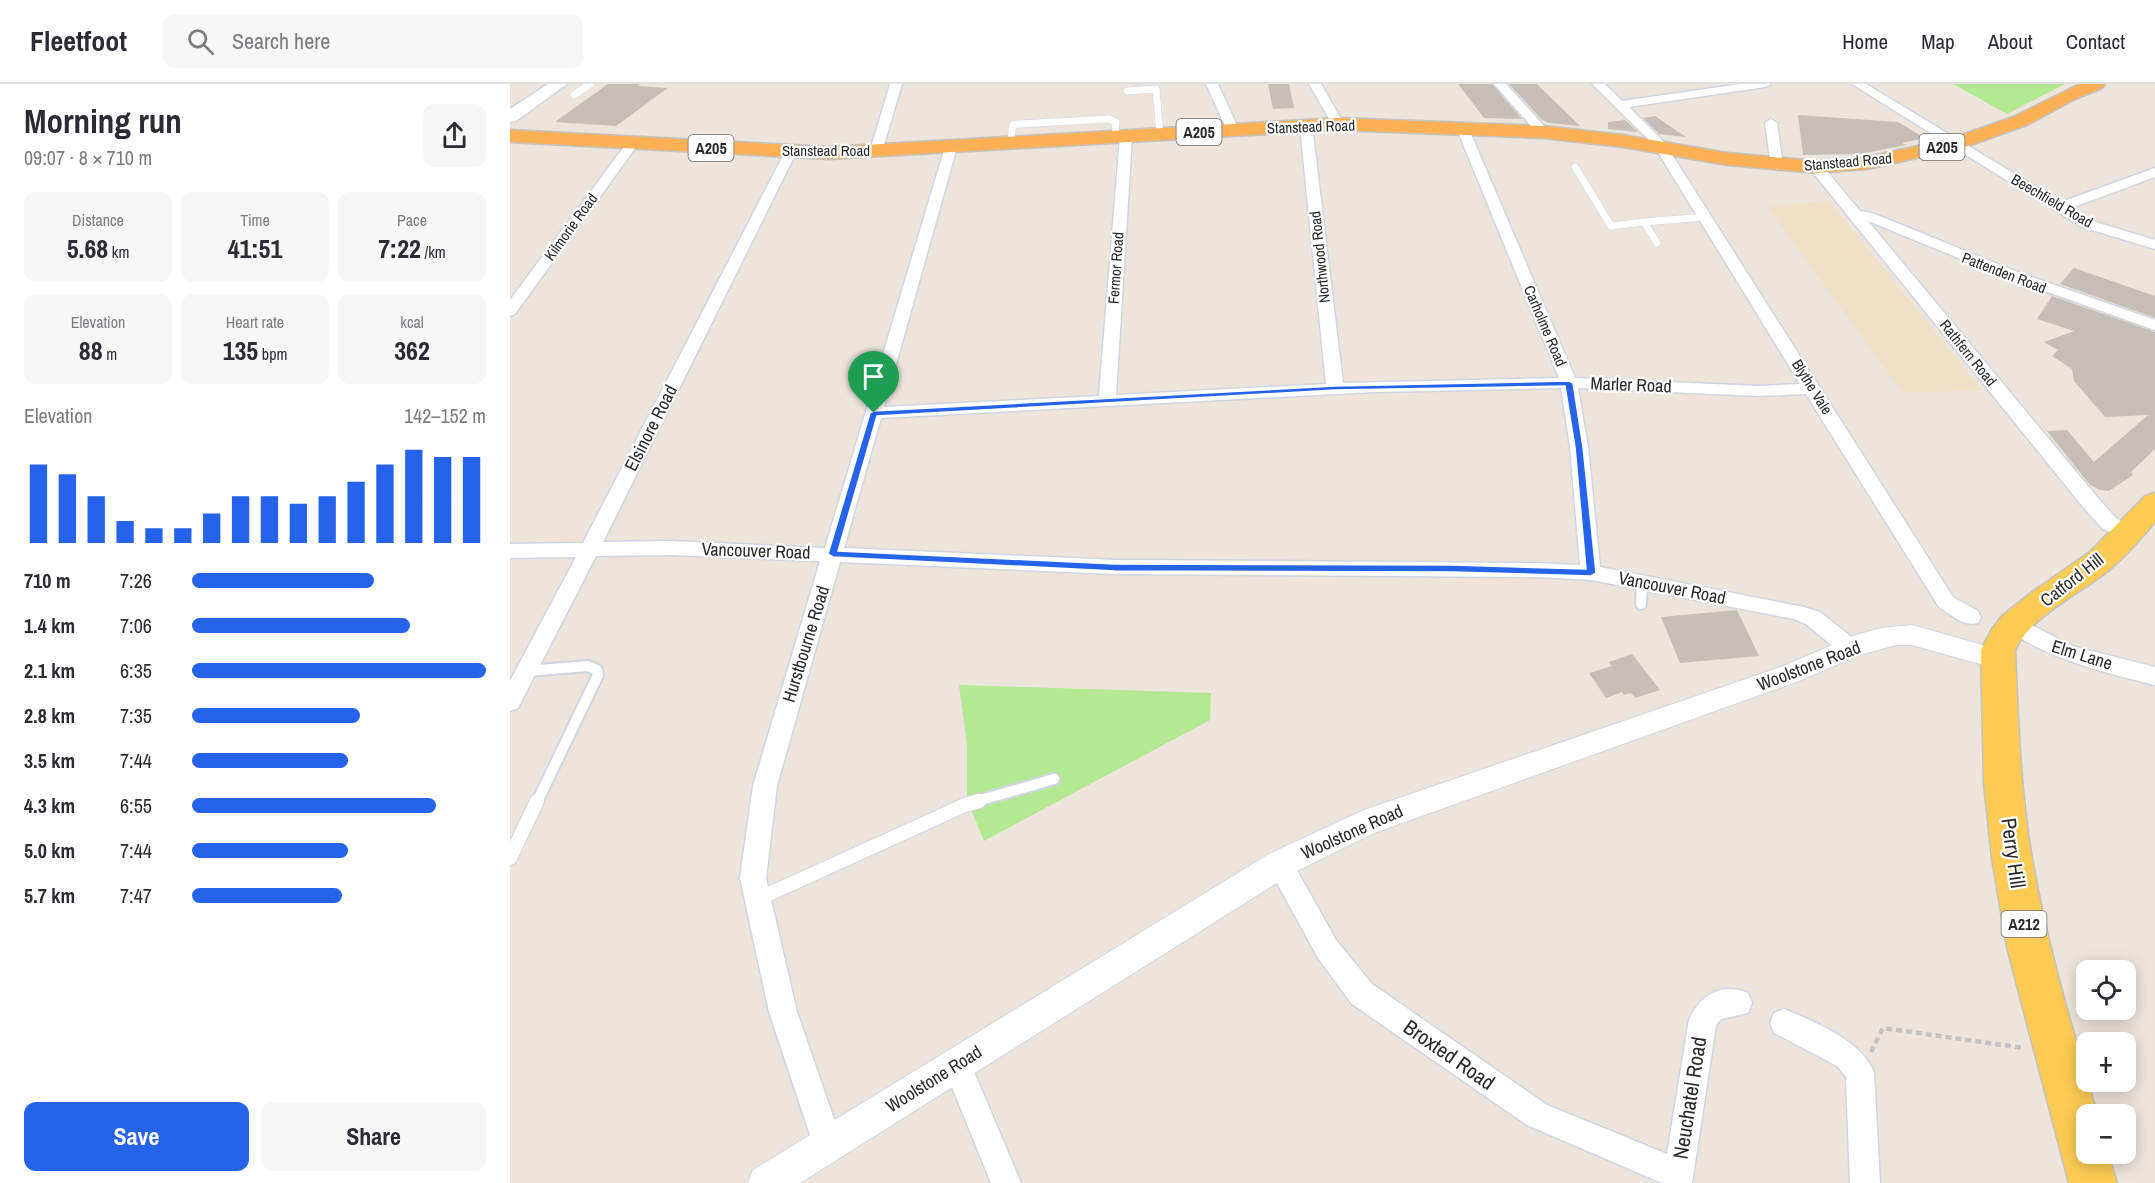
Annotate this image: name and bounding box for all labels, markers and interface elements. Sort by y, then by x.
search box [163,14,583,68]
text: Fleetfoot [30,22,127,60]
icon: search [184,25,217,58]
text: Search here [232,26,330,56]
text: Home [1842,27,1888,56]
text: Map [1921,27,1955,56]
text: About [1988,27,2033,56]
text: Contact [2066,27,2125,56]
text: Morning run [24,99,182,143]
button: share [423,104,486,167]
street label: Stanstead Road [1267,114,1355,139]
road number: A205 [1176,119,1222,145]
road number: A205 [1920,134,1964,160]
road number: A205 [688,135,734,161]
street label: Stanstead Road [782,140,870,161]
text: 09:07 · 8 × 710 m [24,144,152,171]
street label: Stanstead Road [1803,147,1893,176]
street label: Beechfield Road [2008,169,2097,232]
street label: Kilmorie Road [539,189,602,265]
text: Distance [72,209,124,231]
text: Time [240,209,270,231]
text: Pace [397,209,427,231]
street label: Northwood Road [1304,210,1335,304]
text: 5.68 [67,231,108,266]
text: 41:51 [228,231,282,266]
text: 7:22 [378,231,421,266]
street label: Fermor Road [1103,231,1128,305]
text: km [108,241,129,263]
text: /km [421,241,446,263]
street label: Pattenden Road [1959,247,2049,298]
street label: Carholme Road [1519,282,1572,370]
text: Elevation [71,311,125,333]
text: Heart rate [226,311,284,333]
text: kcal [400,311,424,333]
street label: Rathfern Road [1935,315,2002,390]
text: 88 [79,333,103,368]
text: 135 [223,333,258,368]
text: 362 [394,333,430,368]
text: m [103,343,117,365]
text: bpm [258,343,287,365]
pin [848,351,899,413]
street label: Blythe Vale [1787,355,1838,418]
icon: arrive [857,360,890,393]
street label: Marler Road [1590,371,1672,398]
street label: Elsinore Road [618,380,683,475]
text: Elevation [24,402,92,429]
text: 142–152 m [404,402,486,429]
street label: Vancouver Road [701,536,811,565]
street label: Catford Hill [2035,547,2108,612]
street label: Vancouver Road [1616,565,1728,610]
text: 710 m [24,567,71,594]
text: 7:26 [120,567,152,594]
street label: Hurstbourne Road [776,583,835,705]
text: 1.4 km [24,612,75,639]
text: 7:06 [120,612,152,639]
street label: Elm Lane [2049,633,2116,676]
street label: Woolstone Road [1754,634,1864,697]
text: 2.1 km [24,657,75,684]
text: 6:35 [120,657,152,684]
text: 2.8 km [24,702,75,729]
text: 7:35 [120,702,152,729]
text: 3.5 km [24,747,75,774]
text: 7:44 [120,747,152,774]
text: 4.3 km [24,792,75,819]
text: 6:55 [120,792,152,819]
street label: Woolstone Road [1297,798,1407,865]
street label: Perry Hill [1994,816,2033,890]
text: 5.0 km [24,837,75,864]
text: 7:44 [120,837,152,864]
text: 5.7 km [24,882,75,909]
text: 7:47 [120,882,152,909]
road number: A212 [2002,911,2047,937]
map controls [2076,960,2136,1164]
button: locate [2076,960,2136,1020]
street label: Broxted Road [1398,1013,1501,1097]
button: + [2076,1032,2136,1092]
street label: Neuchatel Road [1666,1035,1713,1161]
street label: Woolstone Road [881,1039,987,1118]
button: Save [24,1102,249,1171]
button: Share [261,1102,486,1171]
button: − [2076,1104,2136,1164]

